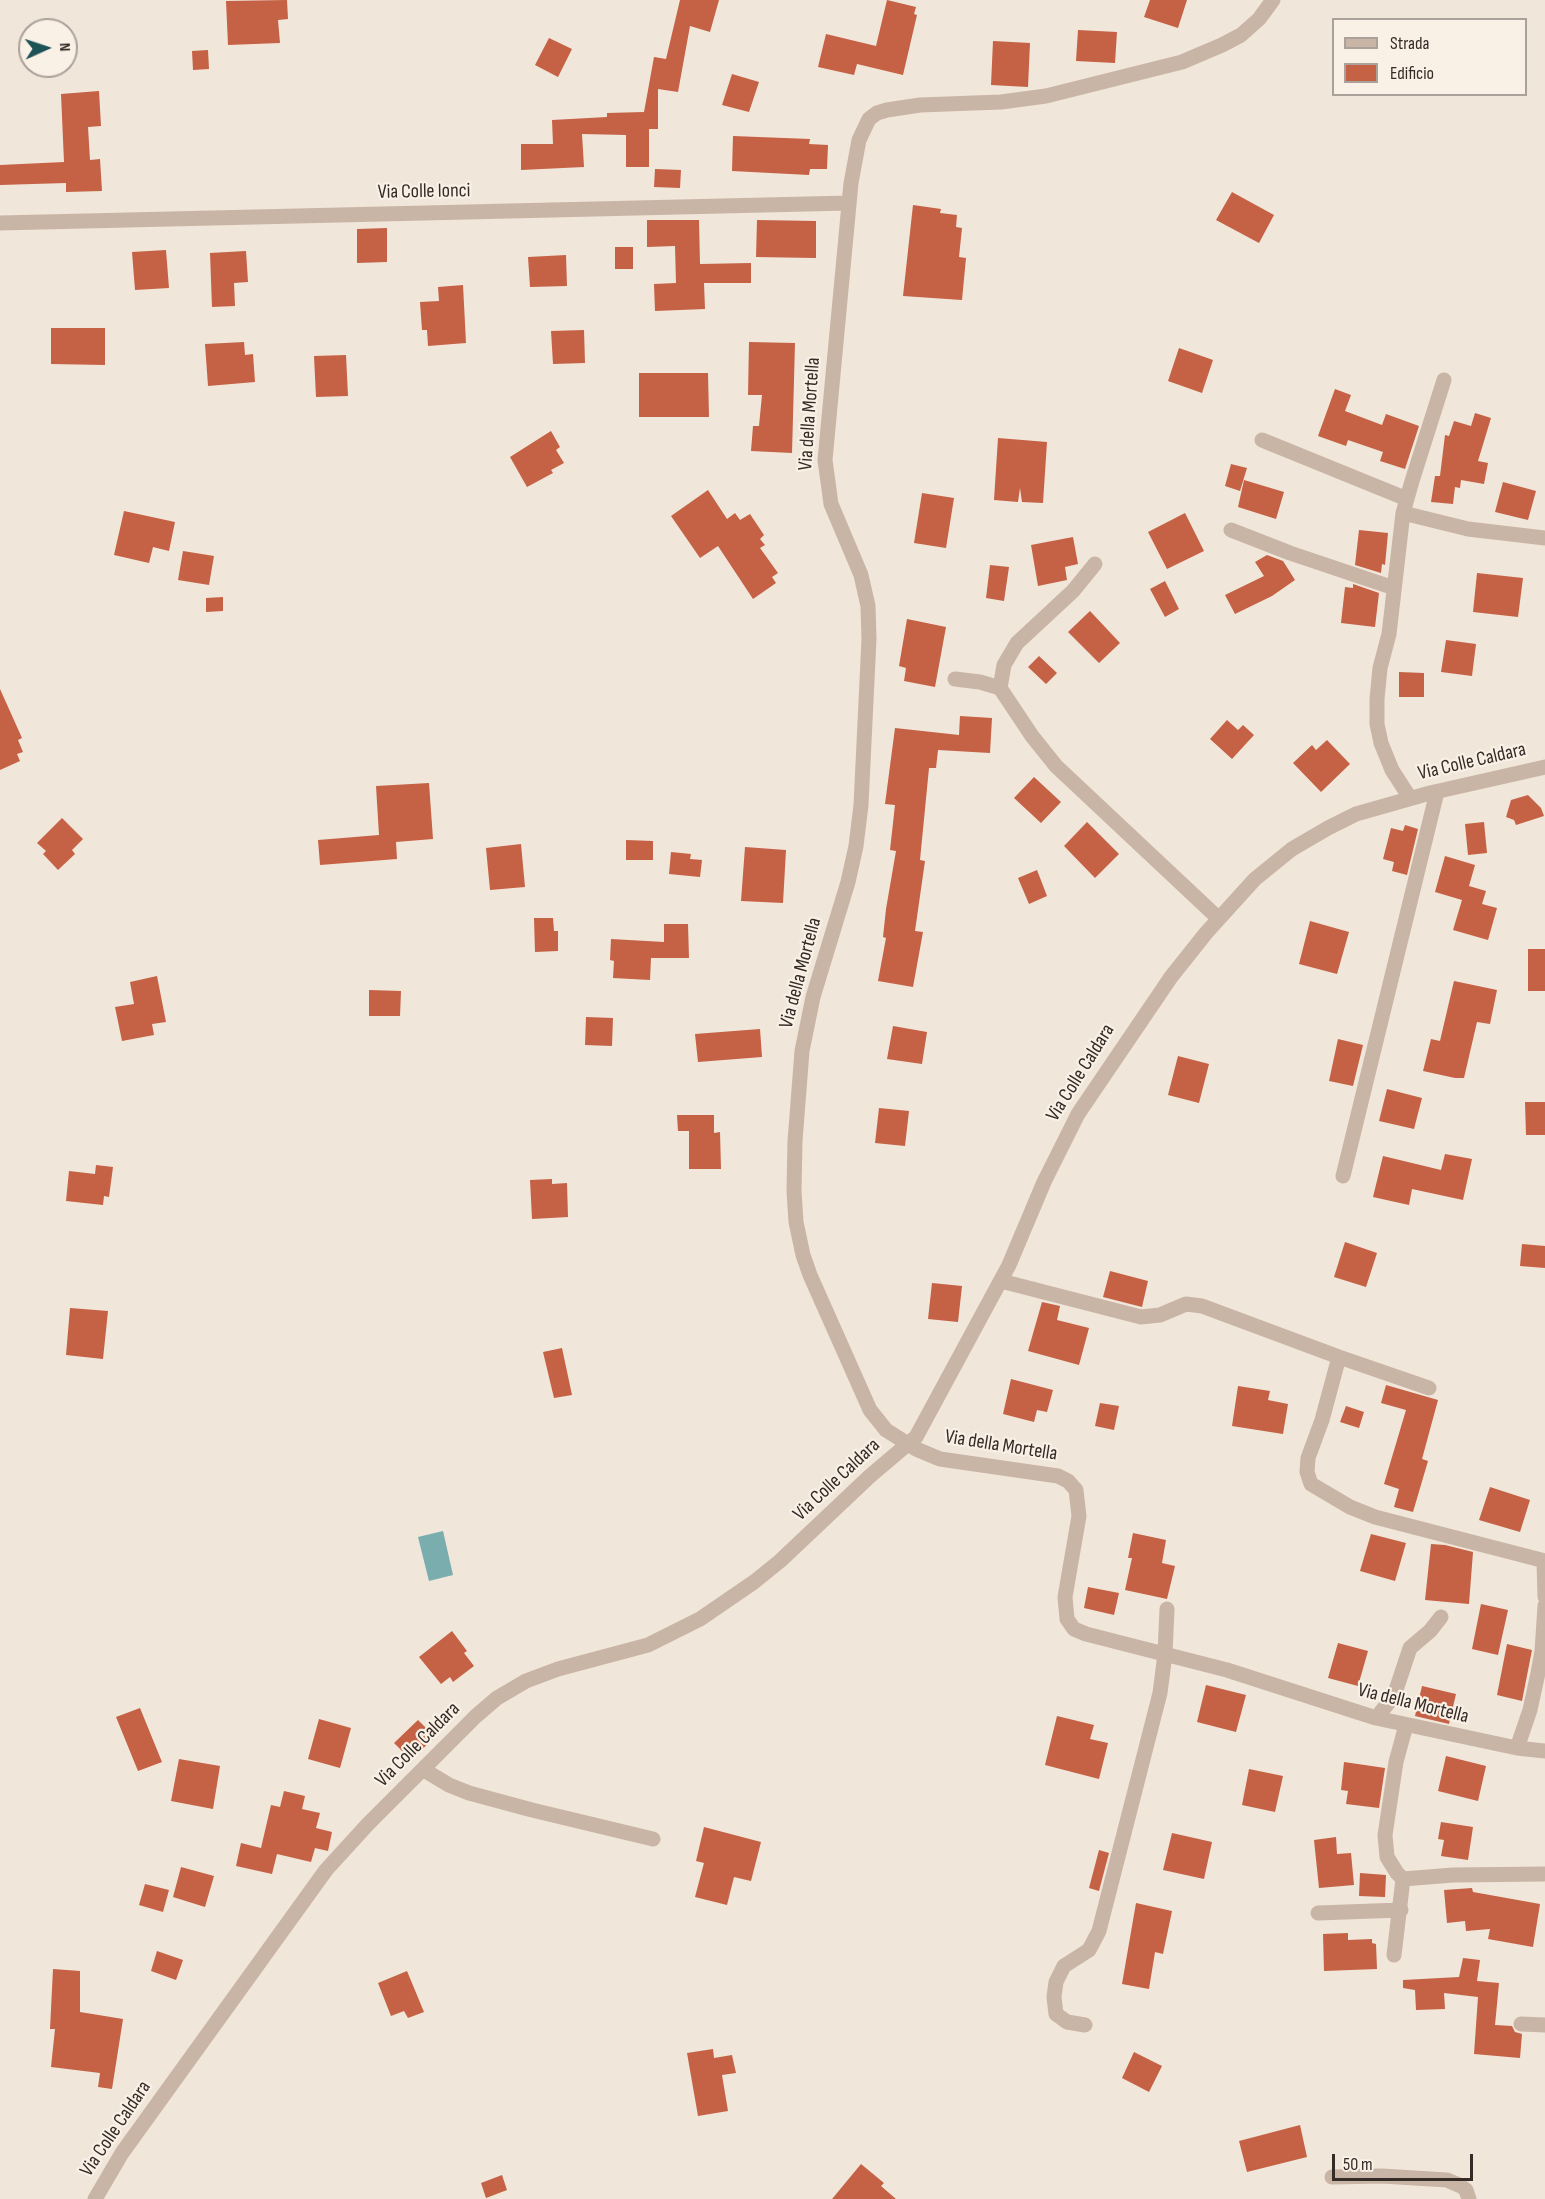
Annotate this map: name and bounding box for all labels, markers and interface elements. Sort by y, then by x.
north arrow [18,18,78,78]
legend [1332,18,1527,96]
text: Strada [1390,33,1429,54]
text: N [55,42,74,52]
text: Edificio [1390,63,1434,84]
street label: Via Colle Ionci [377,179,471,205]
street label: Via della Mortella [794,357,826,471]
street label: Via Colle Caldara [1416,738,1528,786]
street label: Via della Mortella [775,915,827,1031]
street label: Via Colle Caldara [1042,1020,1120,1126]
street label: Via della Mortella [943,1425,1059,1467]
street label: Via Colle Caldara [789,1434,885,1526]
street label: Via della Mortella [1355,1679,1471,1729]
street label: Via Colle Caldara [371,1698,465,1792]
street label: Via Colle Caldara [75,2077,157,2181]
scale bar [1335,2142,1476,2180]
text: 50 m [1343,2154,1373,2175]

